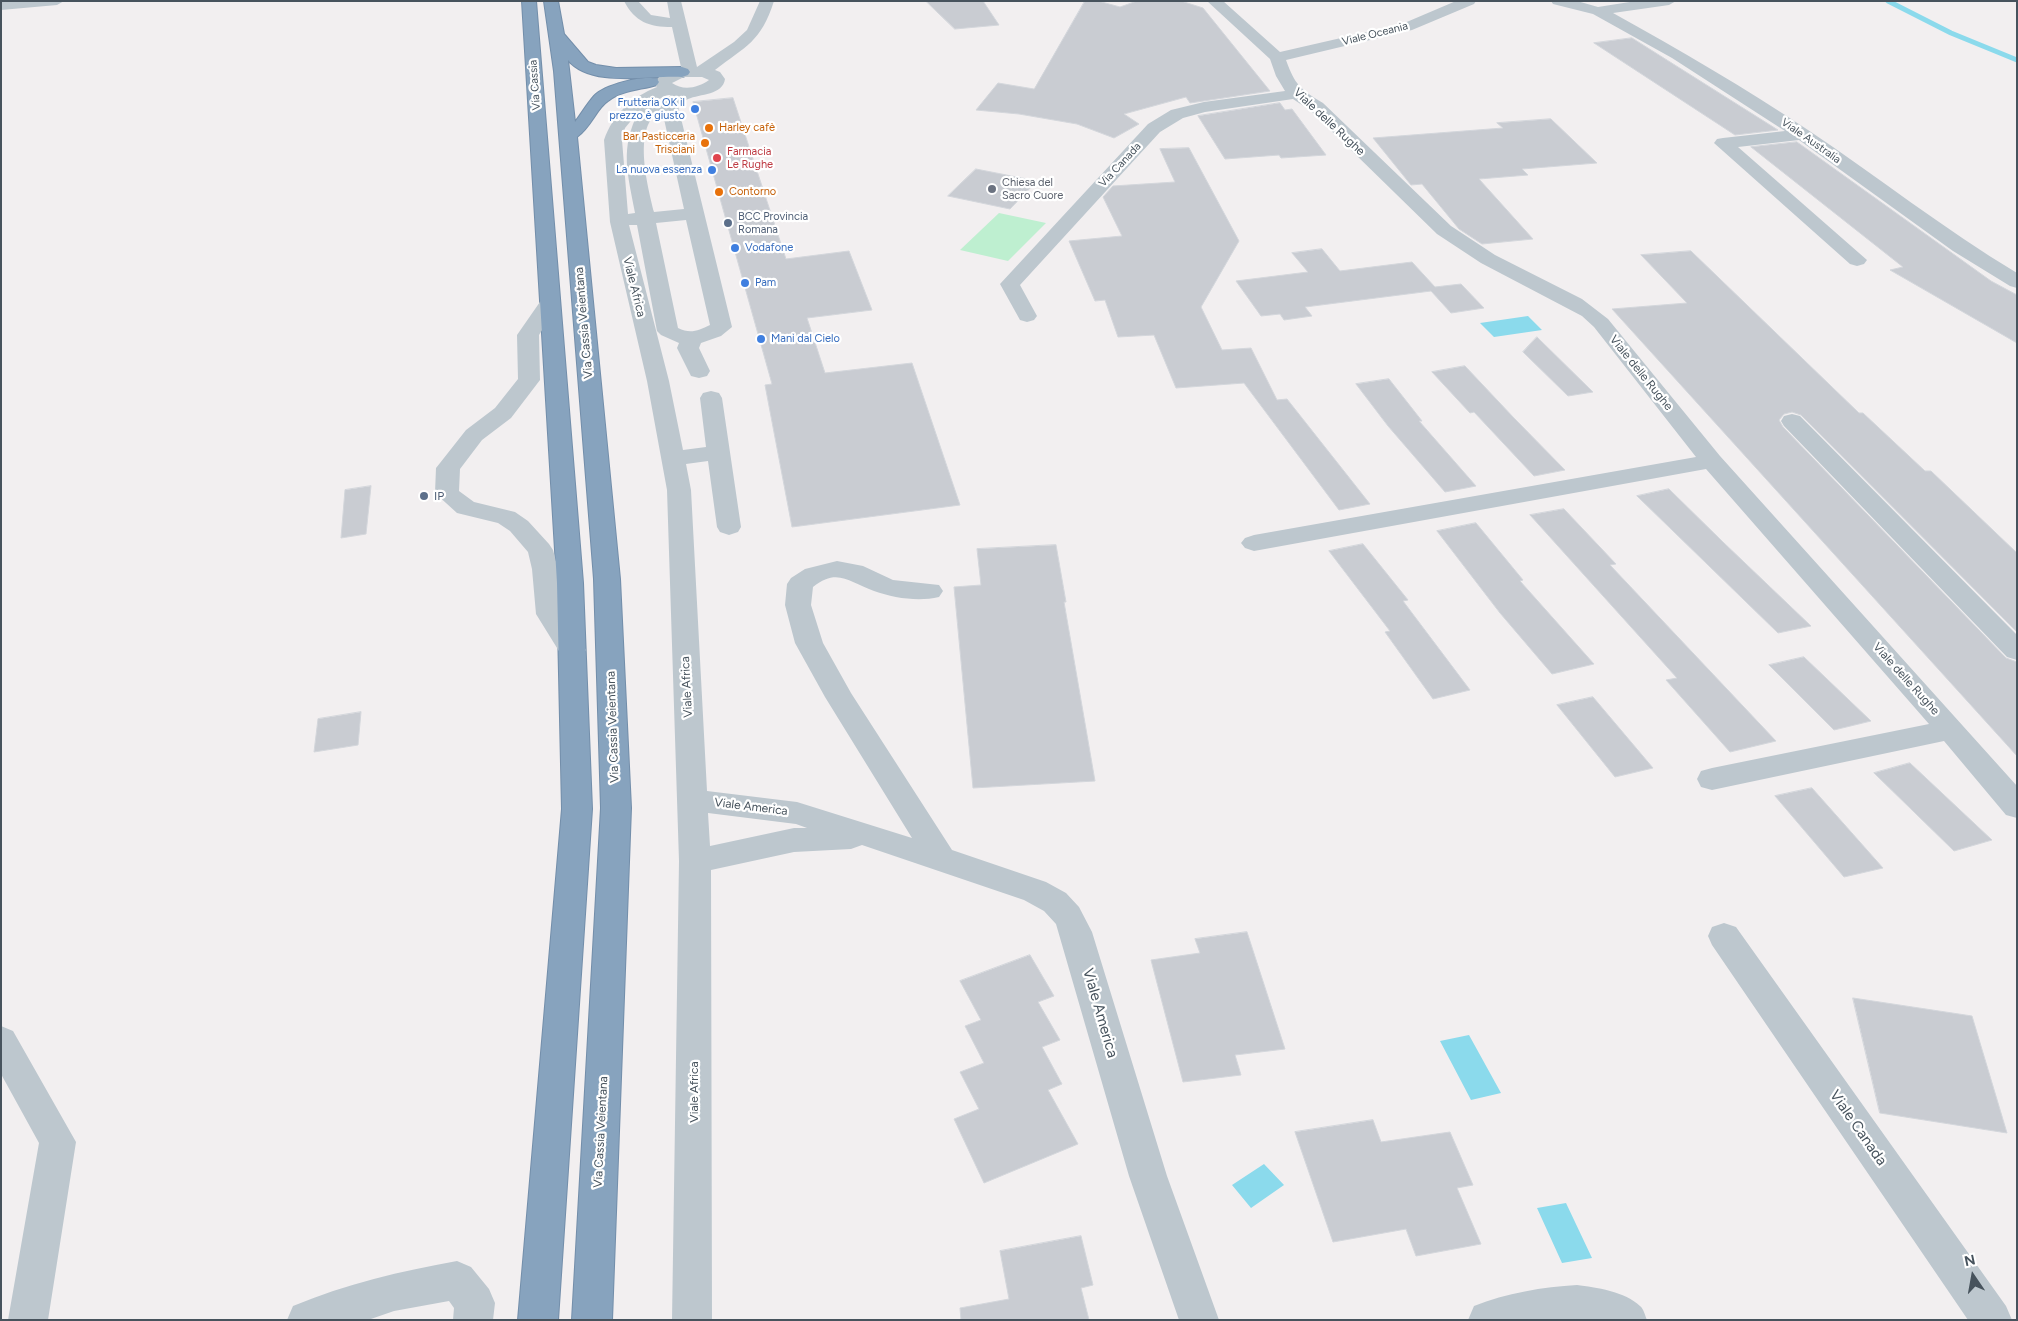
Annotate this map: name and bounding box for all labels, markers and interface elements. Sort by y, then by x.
street label: Viale Oceania [1341,19,1409,49]
street label: Via Cassia [527,59,543,111]
street label: Viale delle Rughe [1290,85,1368,159]
place label: Frutteria OK il prezzo è giusto [609,96,685,122]
marker: Frutteria OK il prezzo è giusto [689,103,701,115]
street label: Viale Australia [1779,116,1843,166]
place label: Harley cafè [719,121,775,135]
marker: Harley cafè [703,122,715,134]
place label: Bar Pasticceria Trisciani [623,130,695,156]
marker: Bar Pasticceria Trisciani [699,137,711,149]
street label: Via Canada [1096,140,1144,190]
place label: Farmacia Le Rughe [727,145,773,171]
marker: Farmacia Le Rughe [711,152,723,164]
place label: La nuova essenza [616,163,702,177]
marker: La nuova essenza [706,164,718,176]
place label: Chiesa del Sacro Cuore [1002,176,1063,202]
marker: Chiesa del Sacro Cuore [986,183,998,195]
place label: Contorno [729,185,776,199]
marker: Contorno [713,186,725,198]
place label: BCC Provincia Romana [738,210,808,236]
marker: BCC Provincia Romana [722,217,734,229]
place label: Vodafone [745,241,793,255]
marker: Vodafone [729,242,741,254]
street label: Viale Africa [620,255,648,319]
street label: Via Cassia Veientana [572,267,596,379]
place label: Pam [755,276,776,290]
marker: Pam [739,277,751,289]
place label: Mani dal Cielo [771,332,840,346]
marker: Mani dal Cielo [755,333,767,345]
street label: Viale delle Rughe [1606,333,1676,413]
place label: IP [434,489,444,503]
marker: IP [418,490,430,502]
street label: Viale delle Rughe [1870,640,1942,718]
street label: Viale Africa [678,656,696,718]
street label: Via Cassia Veientana [604,671,622,783]
street label: Viale America [714,795,788,819]
street label: Viale America [1079,966,1121,1060]
street label: Viale Africa [687,1061,701,1123]
street label: Via Cassia Veientana [591,1076,611,1188]
street label: Viale Canada [1825,1087,1891,1169]
north arrow [1948,1251,1998,1301]
text: N [1963,1251,1977,1270]

